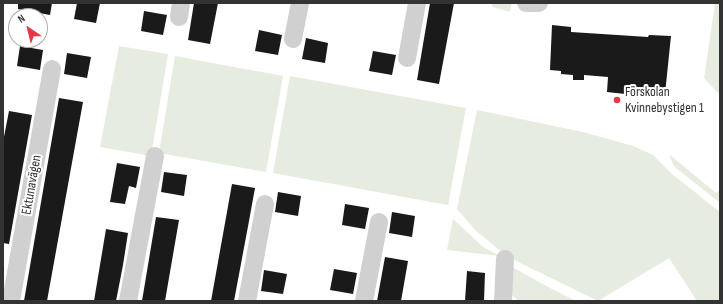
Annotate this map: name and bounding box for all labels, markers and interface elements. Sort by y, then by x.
north arrow [8,8,48,48]
text: N [15,12,28,26]
place label: Förskolan Kvinnebystigen 1 [625,84,704,116]
marker: Förskolan Kvinnebystigen 1 [612,95,622,105]
street label: Ektunavägen [18,154,46,216]

